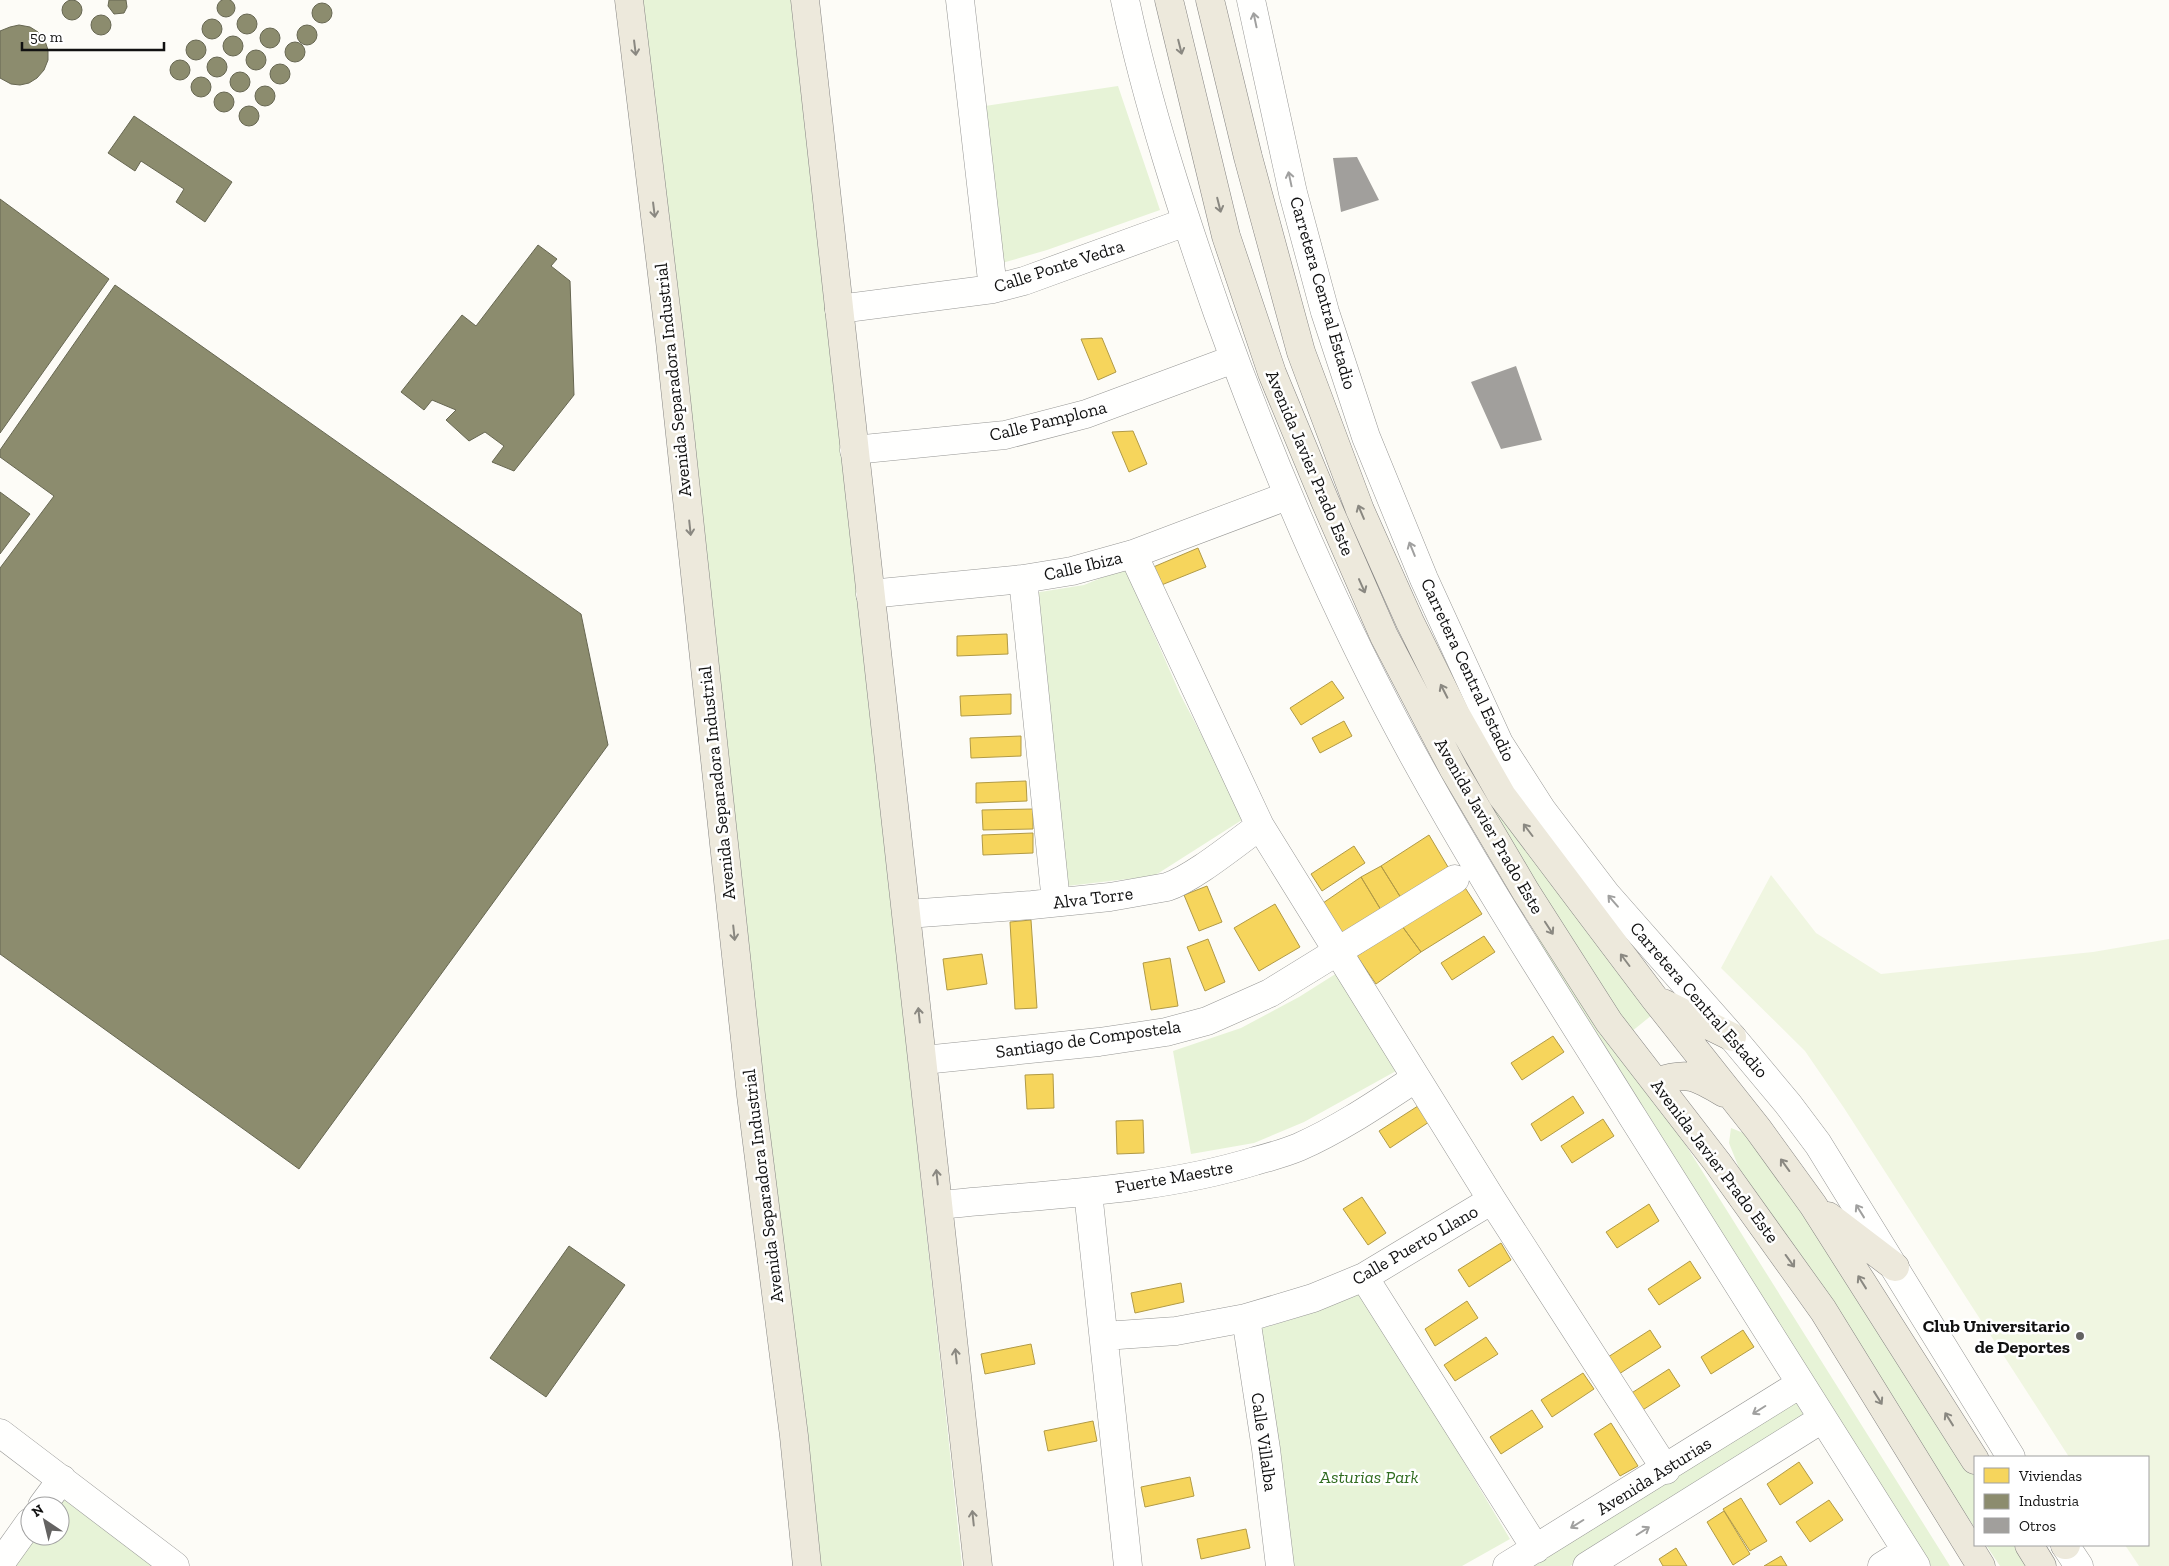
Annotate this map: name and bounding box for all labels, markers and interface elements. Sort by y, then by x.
one-way arrow [1250,13,1260,29]
scale bar [22,20,165,52]
text: 50 m [30,28,63,46]
one-way arrow [1176,39,1185,55]
one-way arrow [630,40,640,56]
one-way arrow [1285,172,1294,188]
street label: Carretera Central Estadio [1285,194,1361,392]
one-way arrow [1214,197,1224,213]
one-way arrow [649,201,659,217]
street label: Calle Ponte Vedra [991,234,1127,297]
street label: Avenida Separadora Industrial [650,262,696,498]
street label: Avenida Javier Prado Este [1261,367,1359,559]
street label: Calle Pamplona [987,396,1109,446]
one-way arrow [1355,505,1365,520]
one-way arrow [685,519,695,535]
one-way arrow [1407,542,1416,557]
street label: Calle Ibiza [1042,546,1125,586]
street label: Carretera Central Estadio [1416,575,1520,765]
one-way arrow [1358,578,1368,593]
street label: Avenida Separadora Industrial [694,665,740,901]
one-way arrow [1439,684,1448,699]
street label: Avenida Javier Prado Este [1430,734,1548,918]
one-way arrow [1523,823,1533,837]
street label: Alva Torre [1052,882,1134,914]
one-way arrow [1607,895,1618,908]
street label: Carretera Central Estadio [1625,917,1773,1083]
one-way arrow [1544,920,1554,934]
one-way arrow [729,925,738,941]
one-way arrow [1620,954,1631,967]
one-way arrow [914,1008,924,1024]
street label: Santiago de Compostela [994,1015,1182,1063]
street label: Avenida Separadora Industrial [738,1068,788,1304]
street label: Avenida Javier Prado Este [1646,1075,1784,1247]
street label: Fuerte Maestre [1114,1156,1234,1198]
one-way arrow [1779,1159,1790,1172]
one-way arrow [932,1169,942,1185]
street label: Calle Puerto Llano [1348,1200,1482,1290]
one-way arrow [1854,1205,1864,1219]
one-way arrow [1785,1254,1795,1268]
one-way arrow [1856,1275,1866,1289]
place label: Club Universitario de Deportes [1923,1315,2071,1358]
marker: Club Universitario de Deportes [2074,1330,2086,1342]
one-way arrow [951,1348,961,1364]
street label: Calle Villalba [1246,1391,1282,1493]
one-way arrow [1872,1391,1883,1405]
one-way arrow [1753,1406,1767,1416]
one-way arrow [1944,1412,1954,1426]
street label: Avenida Asturias [1593,1432,1716,1520]
legend [1974,1456,2149,1546]
park label: Asturias Park [1319,1466,1418,1488]
text: Viviendas [2018,1467,2082,1485]
text: Industria [2019,1492,2079,1510]
north arrow [20,1496,70,1546]
text: N [29,1501,47,1521]
one-way arrow [968,1510,978,1526]
text: Otros [2019,1517,2056,1535]
one-way arrow [1570,1520,1584,1530]
one-way arrow [1636,1526,1650,1536]

